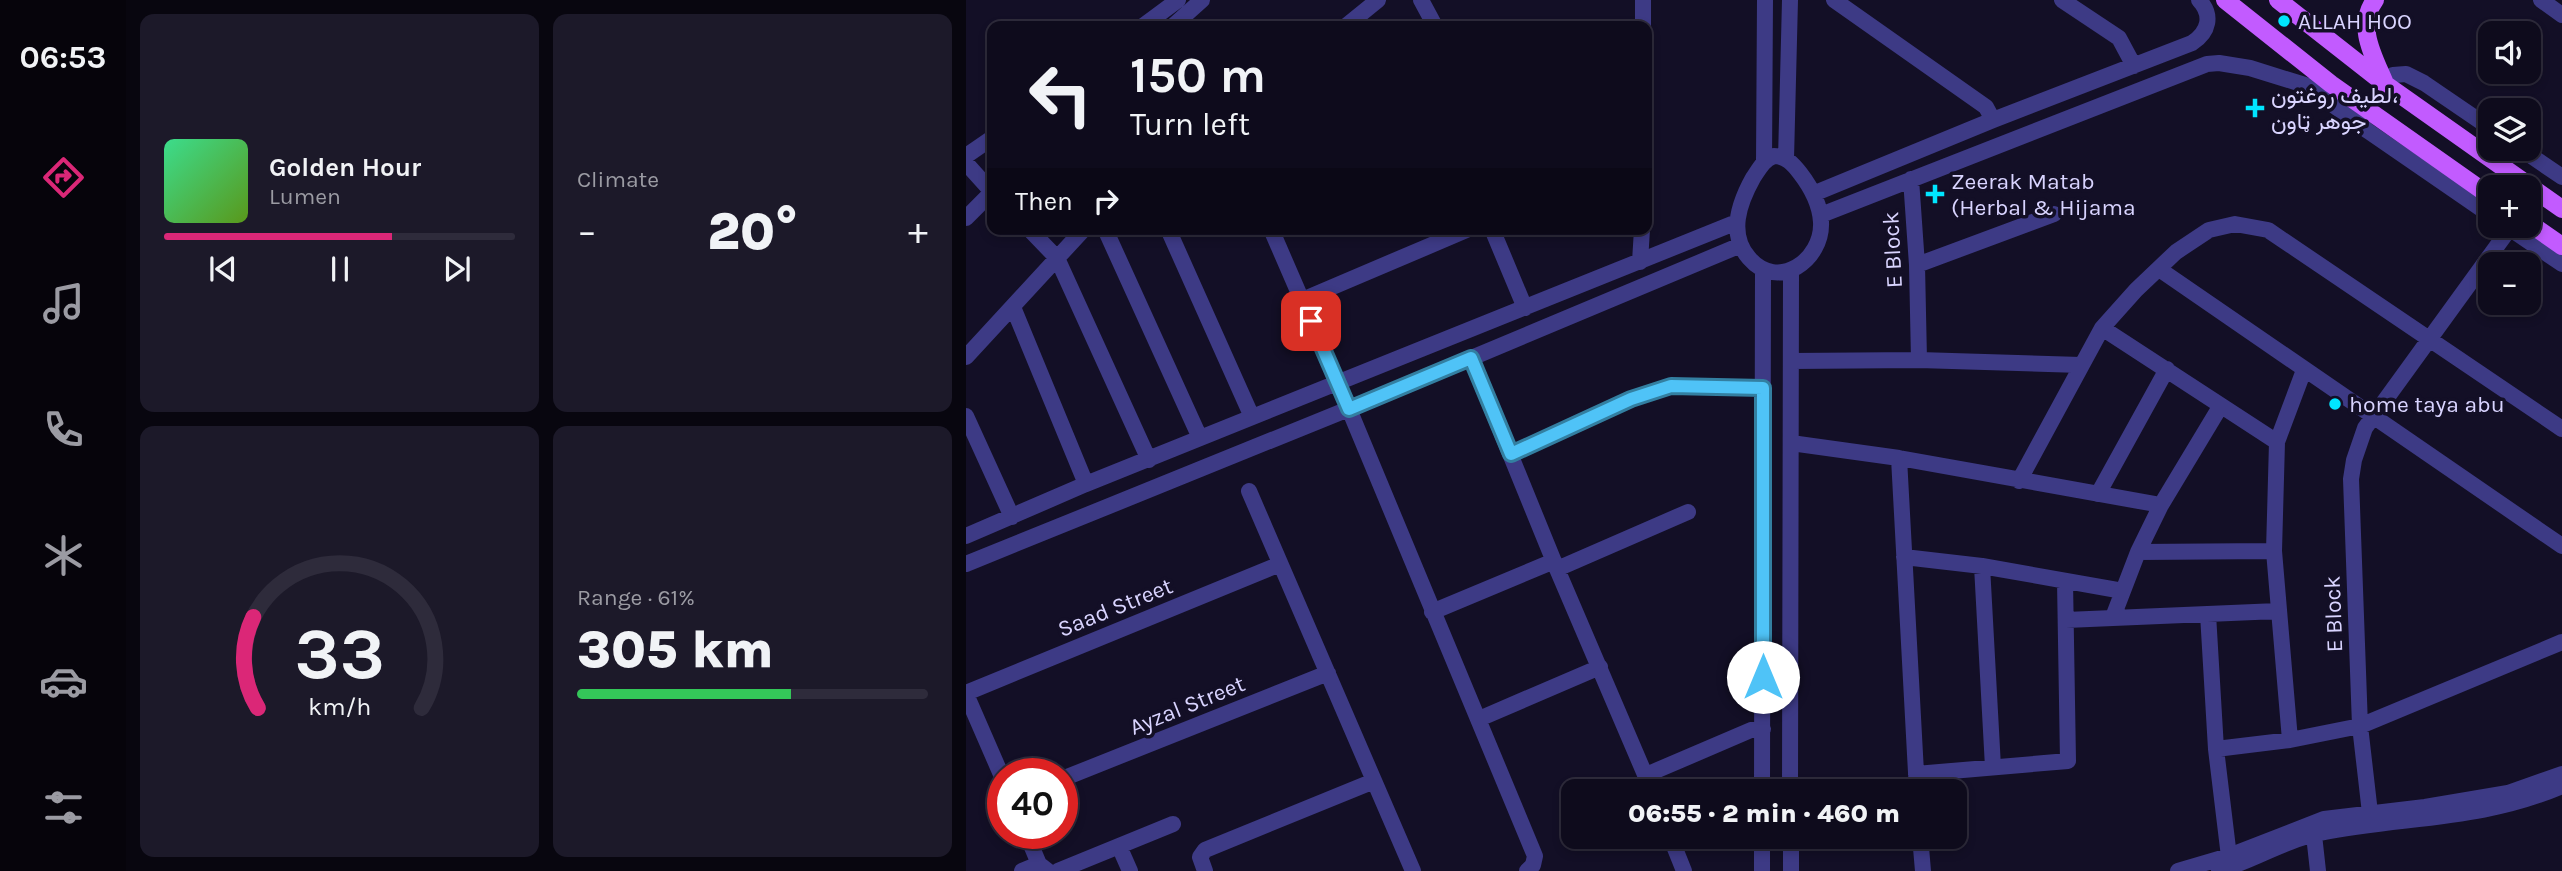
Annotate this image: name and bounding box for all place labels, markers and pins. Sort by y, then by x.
place label: ALLAH HOO [2298,8,2412,35]
marker: ALLAH HOO [2276,13,2292,29]
place label: لطیف روغتون، جوهر ټاون [2271,82,2398,136]
marker: لطیف روغتون، جوهر ټاون [2245,98,2265,118]
place label: Zeerak Matab (Herbal & Hijama [1951,168,2136,221]
marker: Zeerak Matab (Herbal & Hijama [1925,184,1945,204]
pin [1281,291,1341,351]
place label: home taya abu [2349,391,2505,418]
marker: home taya abu [2327,396,2343,412]

